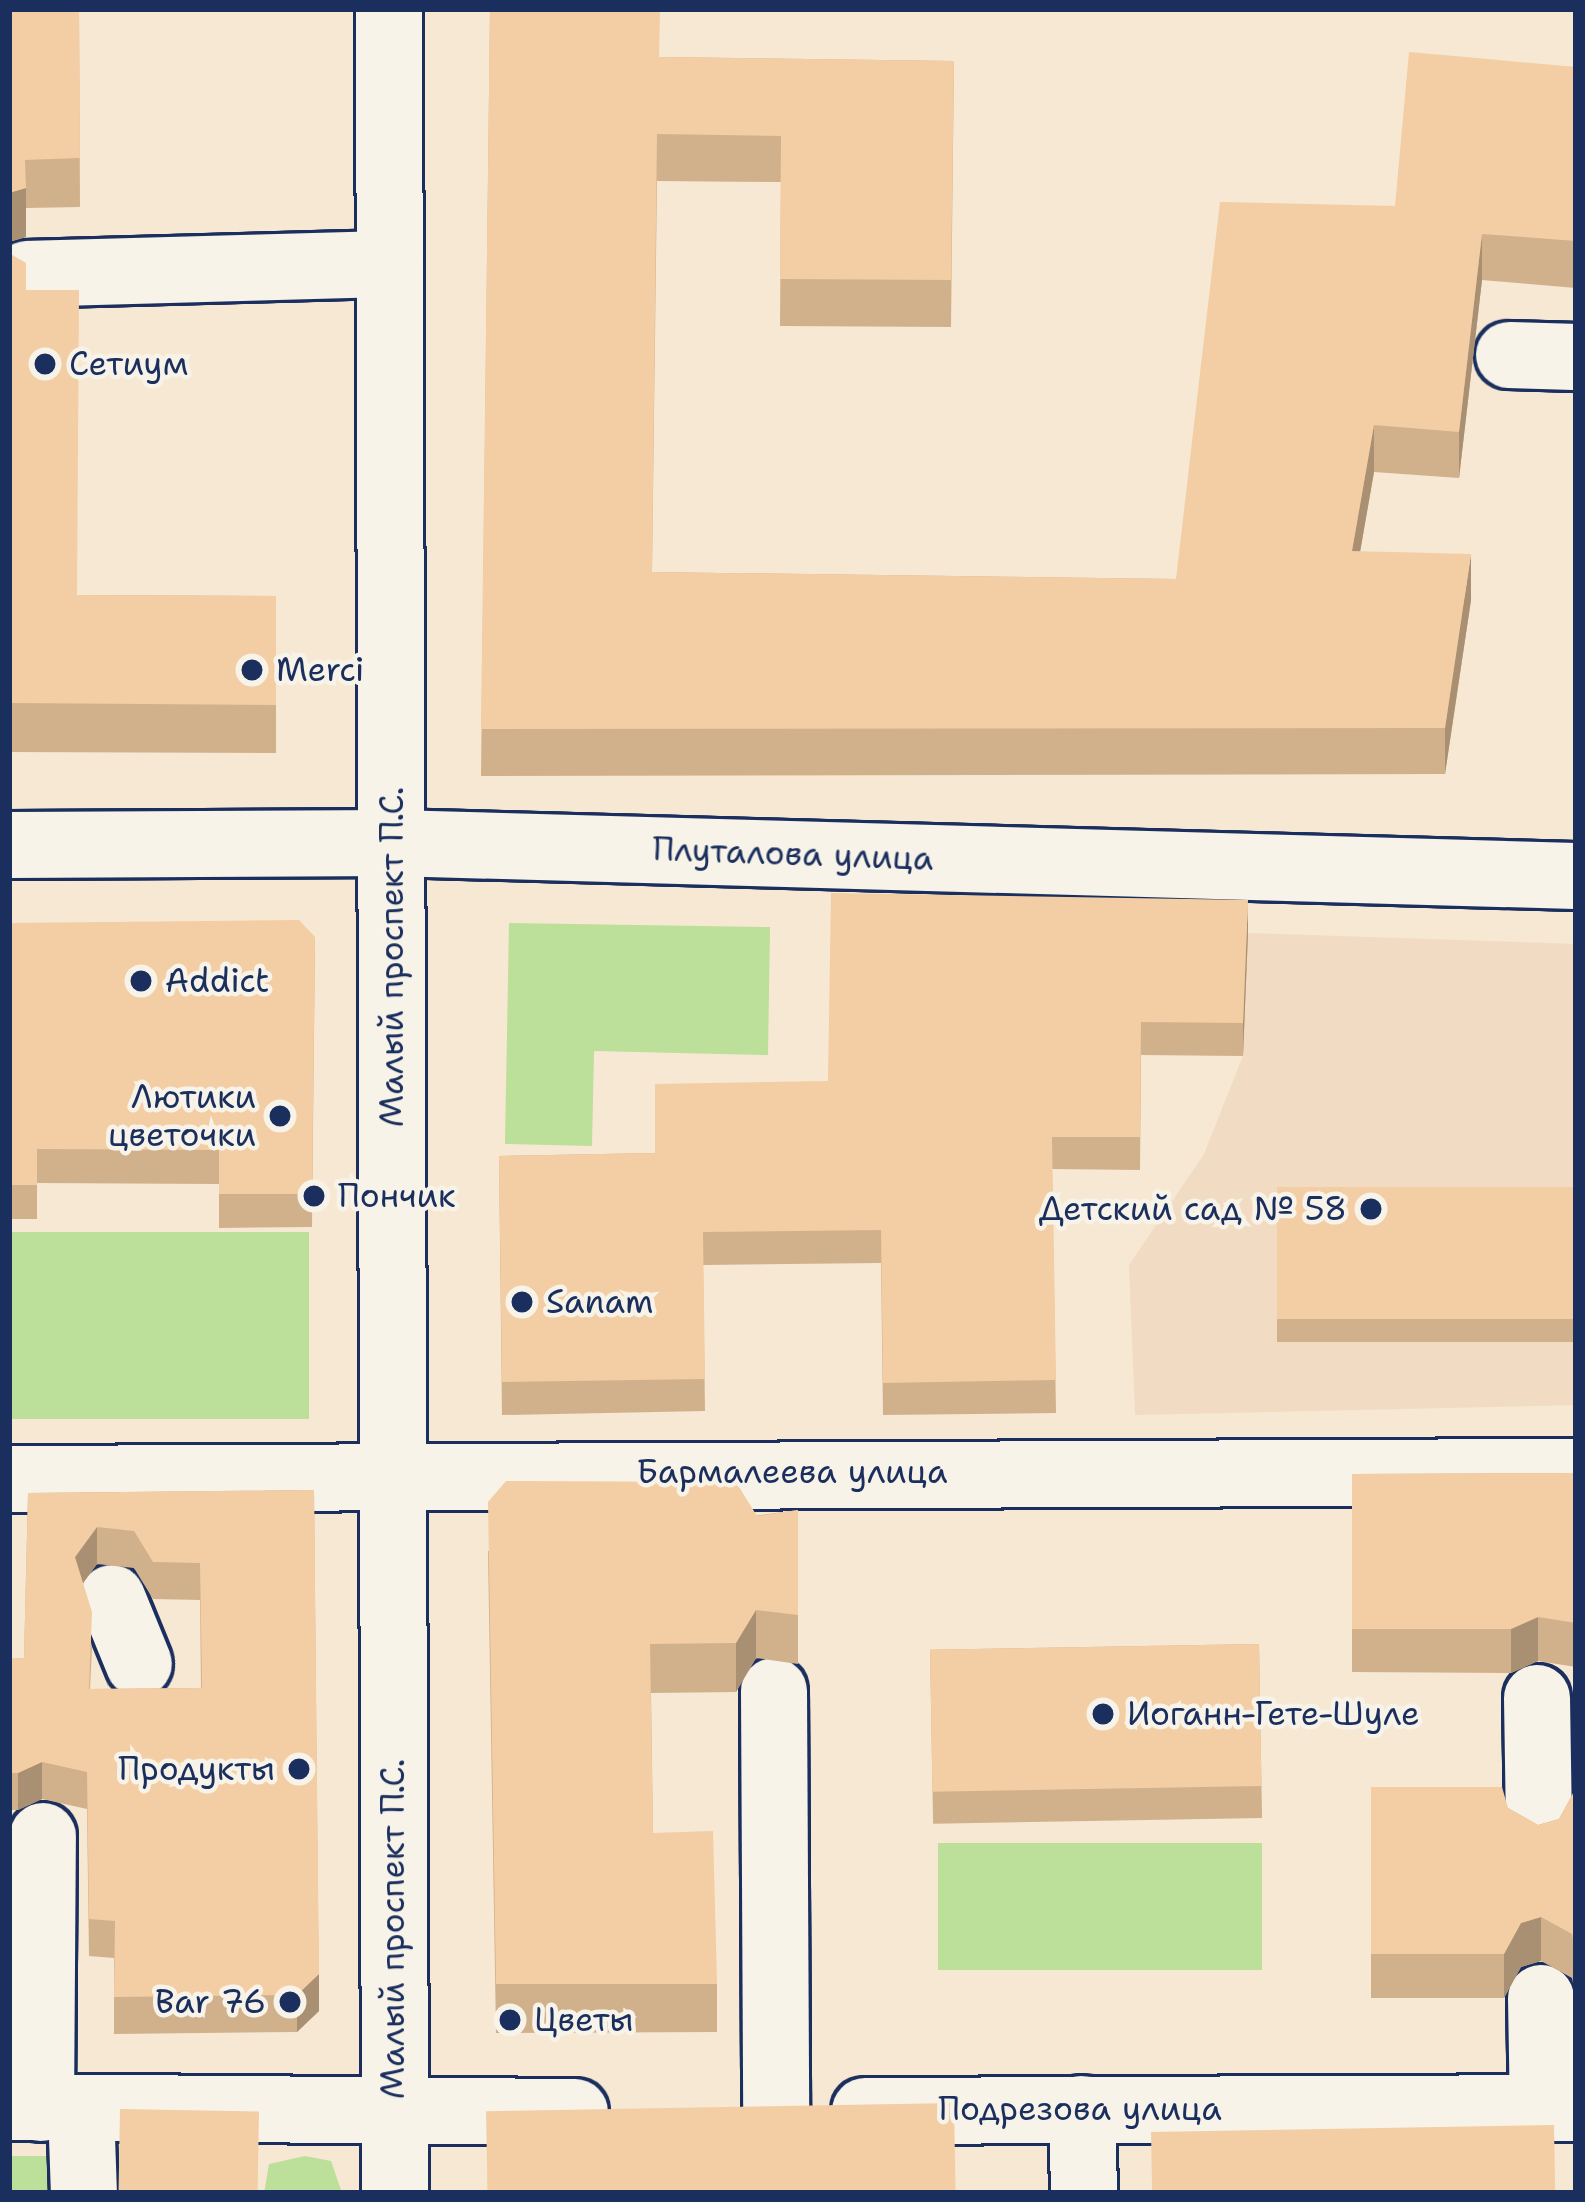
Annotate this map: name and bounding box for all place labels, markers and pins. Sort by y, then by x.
place label: Сетиум [69,344,188,384]
marker: Сетиум [32,351,58,377]
place label: Merci [276,650,364,690]
marker: Merci [239,657,265,683]
place label: Addict [165,961,270,1001]
marker: Addict [128,968,154,994]
place label: Лютики цветочки [108,1077,256,1155]
marker: Лютики цветочки [267,1103,293,1129]
place label: Пончик [338,1176,456,1216]
marker: Пончик [301,1183,327,1209]
place label: Детский сад № 58 [1039,1189,1347,1229]
marker: Детский сад № 58 [1358,1196,1384,1222]
place label: Sanam [546,1282,654,1322]
marker: Sanam [509,1289,535,1315]
place label: Иоганн-Гете-Шуле [1127,1694,1420,1734]
marker: Иоганн-Гете-Шуле [1090,1701,1116,1727]
place label: Продукты [118,1749,275,1789]
marker: Продукты [286,1756,312,1782]
place label: Bar 76 [155,1982,266,2022]
marker: Bar 76 [277,1989,303,2015]
place label: Цветы [534,2000,634,2040]
marker: Цветы [497,2007,523,2033]

